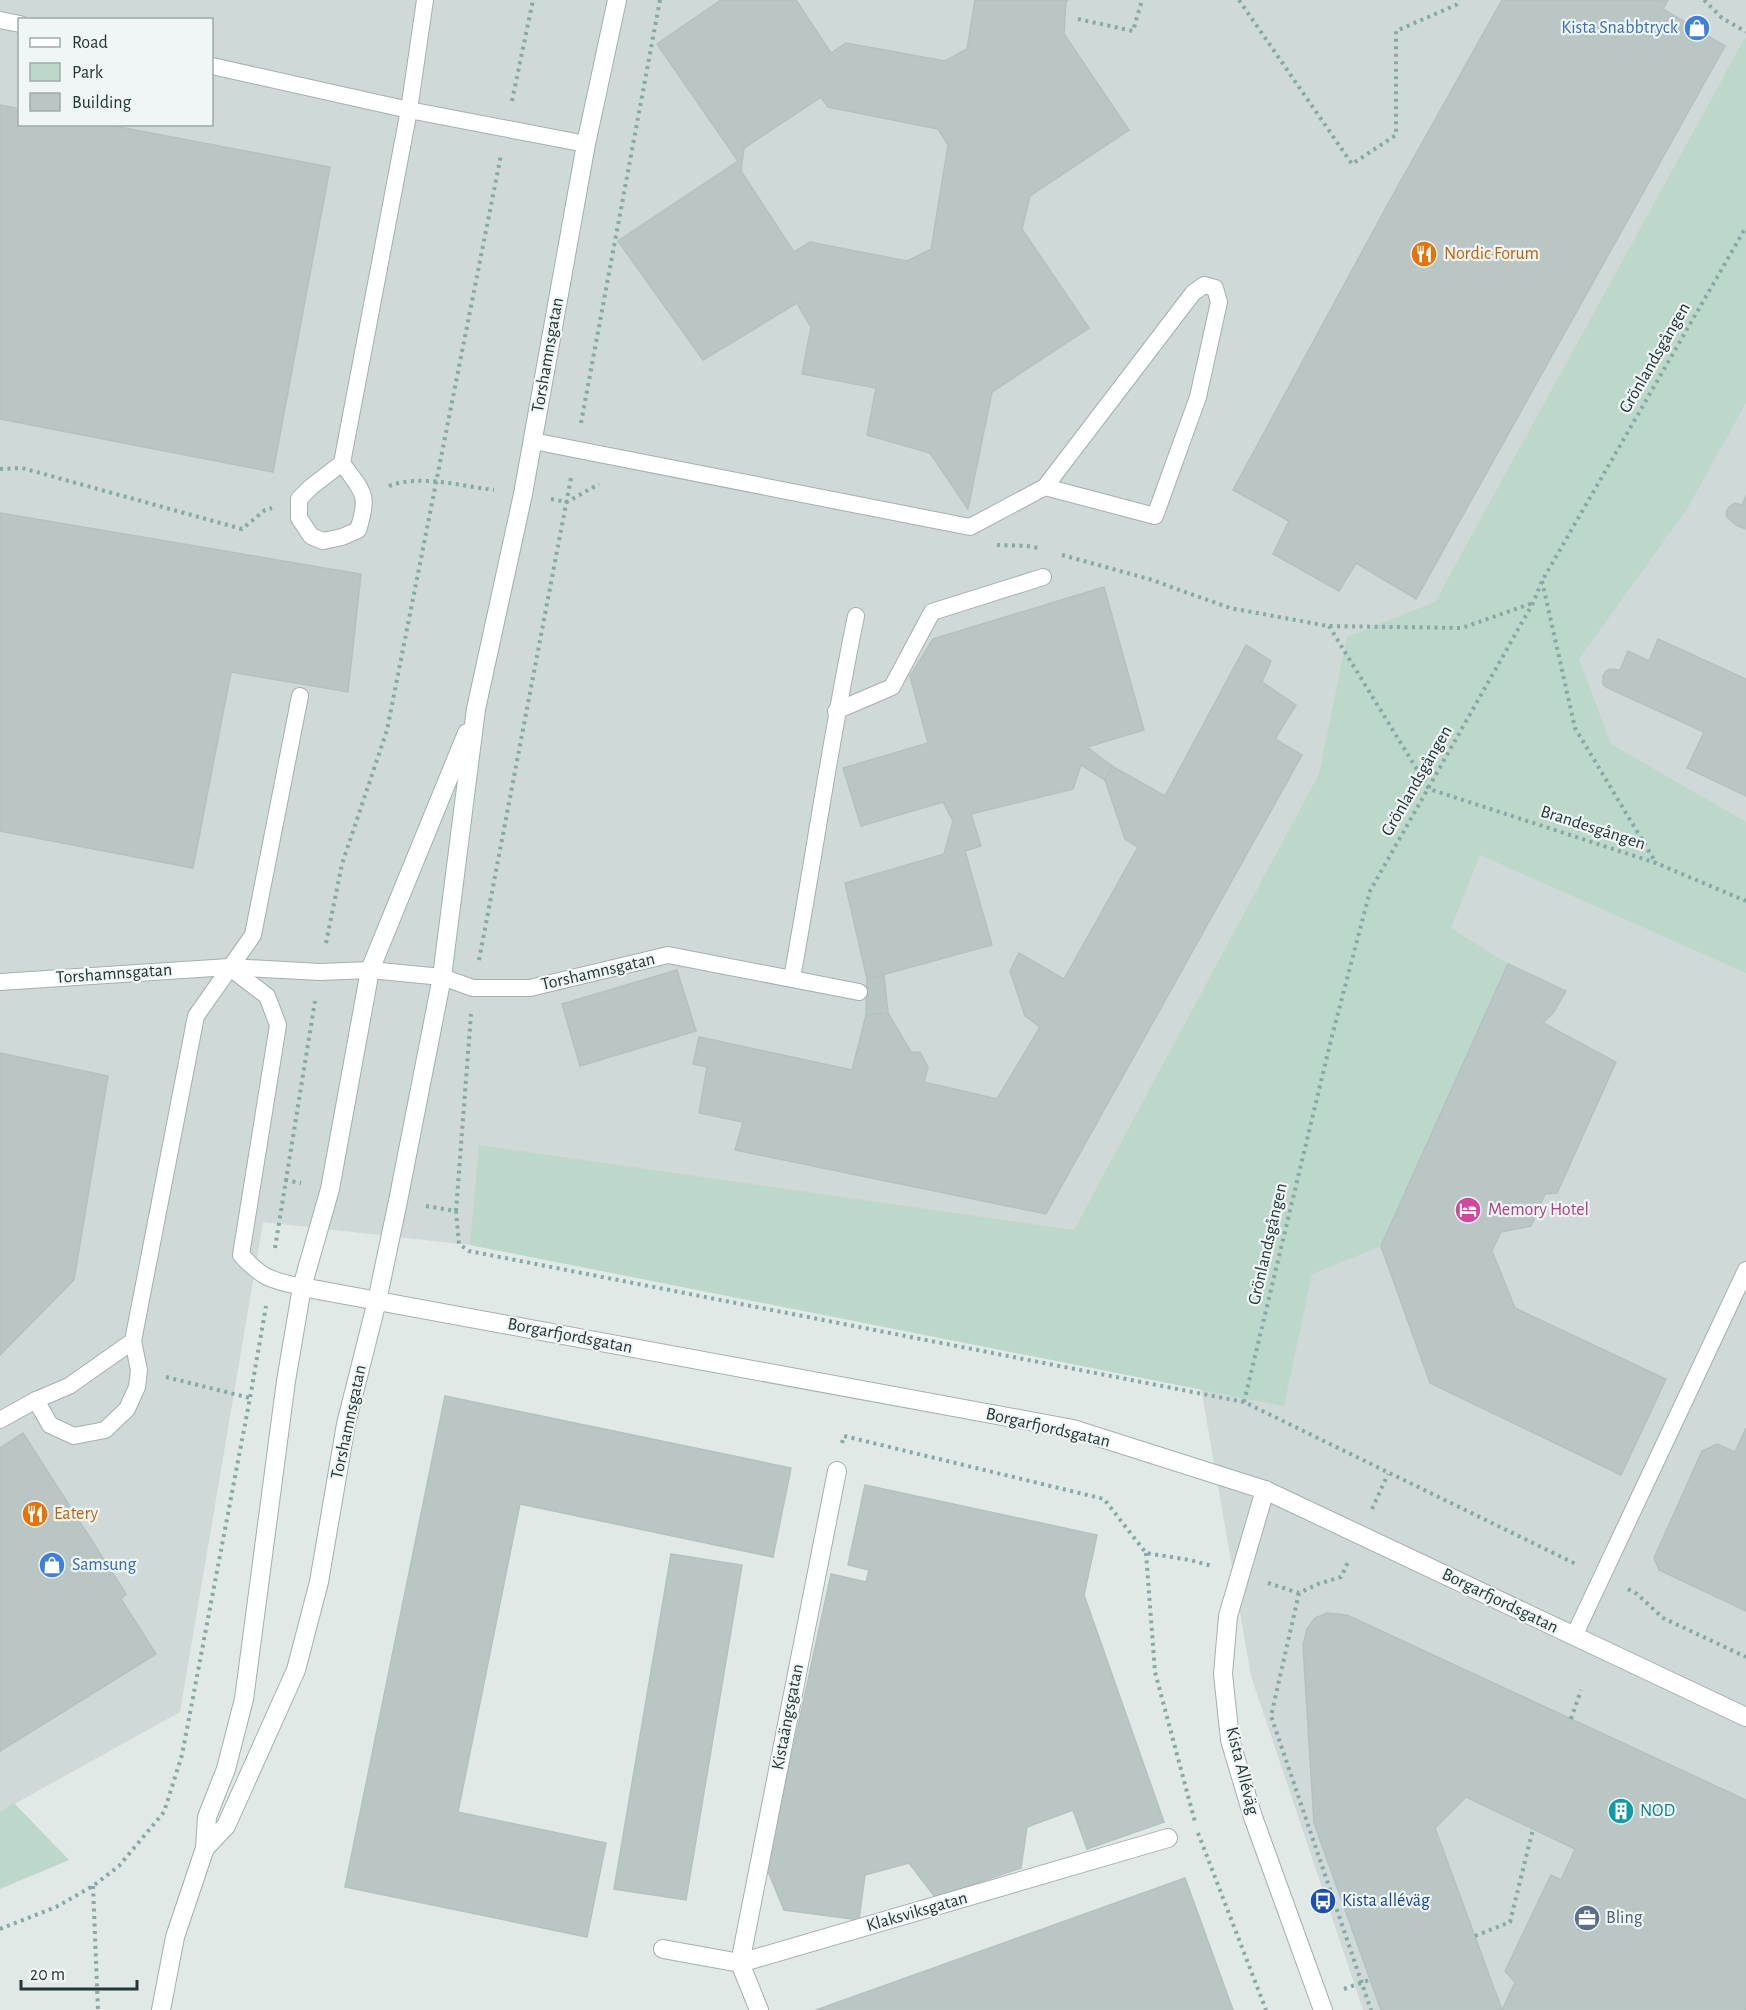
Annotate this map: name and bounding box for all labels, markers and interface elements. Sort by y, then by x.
shop icon: Kista Snabbtryck [1682,13,1712,43]
legend [18,18,213,126]
place label: Kista Snabbtryck [1561,19,1679,37]
text: Road [72,34,108,52]
text: Park [72,64,104,82]
text: Building [72,94,132,112]
restaurant icon: Nordic Forum [1409,239,1439,269]
place label: Nordic Forum [1444,245,1539,263]
street label: Torshamnsgatan [529,296,567,414]
street label: Grönlandsgången [1616,300,1694,416]
street label: Grönlandsgången [1378,723,1456,839]
street label: Brandesgången [1538,803,1648,853]
street label: Torshamnsgatan [539,950,657,994]
street label: Torshamnsgatan [55,961,173,987]
street label: Grönlandsgången [1245,1181,1291,1307]
hotel icon: Memory Hotel [1453,1195,1483,1225]
place label: Memory Hotel [1488,1201,1589,1219]
street label: Borgarfjordsgatan [506,1315,634,1357]
street label: Torshamnsgatan [328,1363,370,1481]
street label: Borgarfjordsgatan [984,1405,1112,1451]
restaurant icon: Eatery [20,1499,50,1529]
place label: Eatery [54,1505,98,1523]
shop icon: Samsung [37,1550,67,1580]
place label: Samsung [72,1556,137,1574]
street label: Borgarfjordsgatan [1439,1565,1561,1637]
street label: Kistaängsgatan [769,1662,807,1772]
street label: Kista Alléväg [1222,1725,1262,1817]
building icon: NOD [1606,1796,1636,1826]
place label: NOD [1640,1802,1675,1820]
bus stop icon: Kista alléväg [1308,1886,1338,1916]
street label: Klaksviksgatan [864,1889,970,1935]
place label: Kista alléväg [1342,1892,1430,1910]
office icon: Bling [1572,1903,1602,1933]
place label: Bling [1606,1909,1643,1927]
scale bar [21,1953,136,1991]
text: 20 m [30,1966,65,1984]

